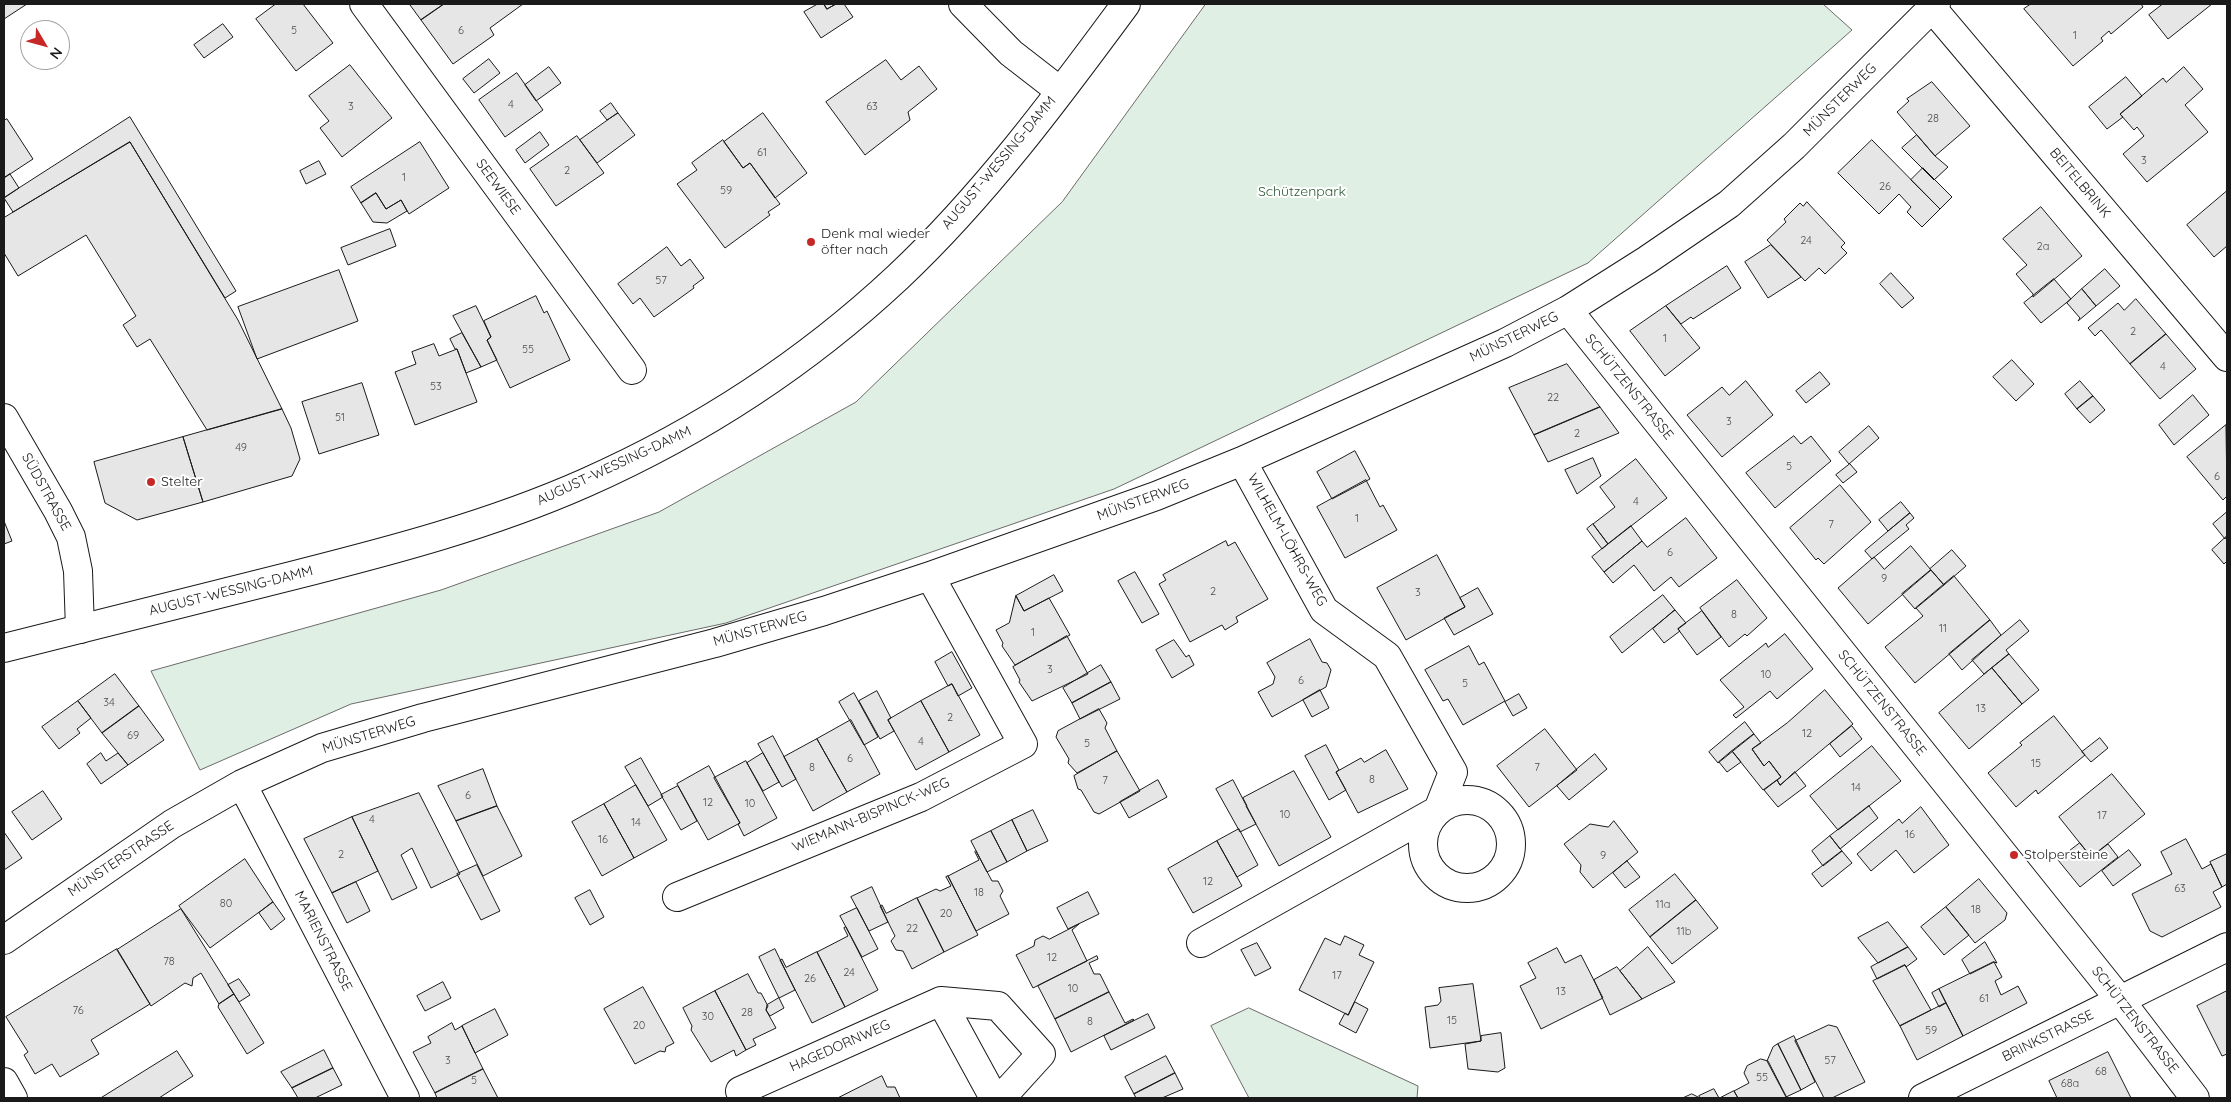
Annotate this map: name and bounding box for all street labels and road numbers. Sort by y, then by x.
street label: MÜNSTERWEG [1800,60,1880,140]
street label: AUGUST-WESSING-DAMM [938,93,1060,233]
street label: BEITELBRINK [2046,145,2114,221]
street label: SEEWIESE [472,156,524,218]
street label: MÜNSTERWEG [1467,308,1561,366]
street label: SCHÜTZENSTRASSE [1581,331,1677,443]
street label: AUGUST-WESSING-DAMM [534,423,694,509]
street label: SÜDSTRASSE [18,450,74,534]
street label: WILHELM-LÖHRS-WEG [1243,471,1331,609]
street label: MÜNSTERWEG [1095,476,1191,524]
street label: AUGUST-WESSING-DAMM [147,562,315,620]
street label: MÜNSTERWEG [711,608,809,650]
street label: SCHÜTZENSTRASSE [1834,647,1930,759]
street label: MÜNSTERWEG [320,713,418,757]
street label: WIEMANN-BISPINCK-WEG [790,774,952,856]
street label: MÜNSTERSTRASSE [65,817,177,901]
street label: MARIENSTRASSE [291,888,355,994]
street label: SCHÜTZENSTRASSE [2088,963,2182,1077]
street label: BRINKSTRASSE [1999,1007,2097,1065]
street label: HAGEDORNWEG [787,1016,893,1076]

